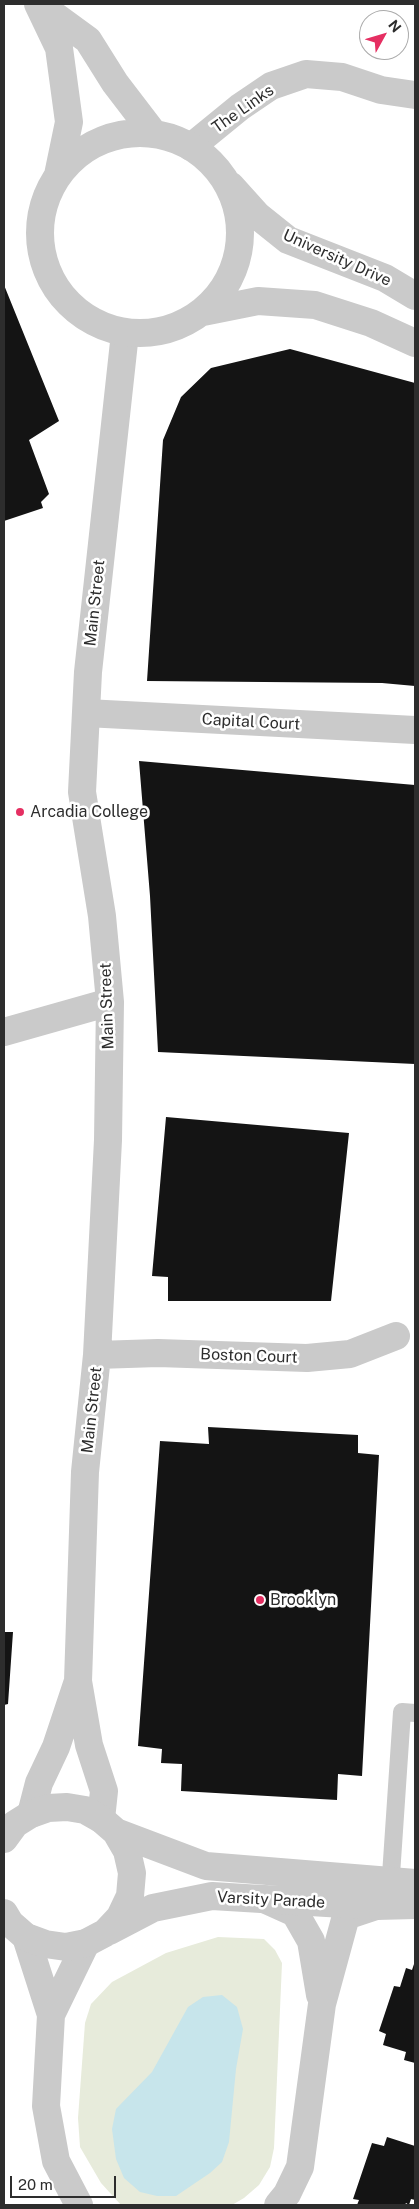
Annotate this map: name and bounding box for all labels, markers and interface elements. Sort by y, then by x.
north arrow [359,10,409,60]
text: N [385,17,405,35]
street label: The Links [208,81,278,137]
street label: University Drive [280,226,394,290]
street label: Main Street [81,559,109,647]
street label: Capital Court [201,710,301,734]
place label: Arcadia College [30,802,148,822]
marker: Arcadia College [14,806,26,818]
street label: Main Street [96,962,118,1050]
street label: Boston Court [200,1345,298,1367]
street label: Main Street [78,1366,106,1454]
place label: Brooklyn [270,1590,336,1610]
marker: Brooklyn [254,1594,266,1606]
street label: Varsity Parade [216,1888,326,1912]
scale bar [12,2166,119,2198]
text: 20 m [18,2176,53,2193]

